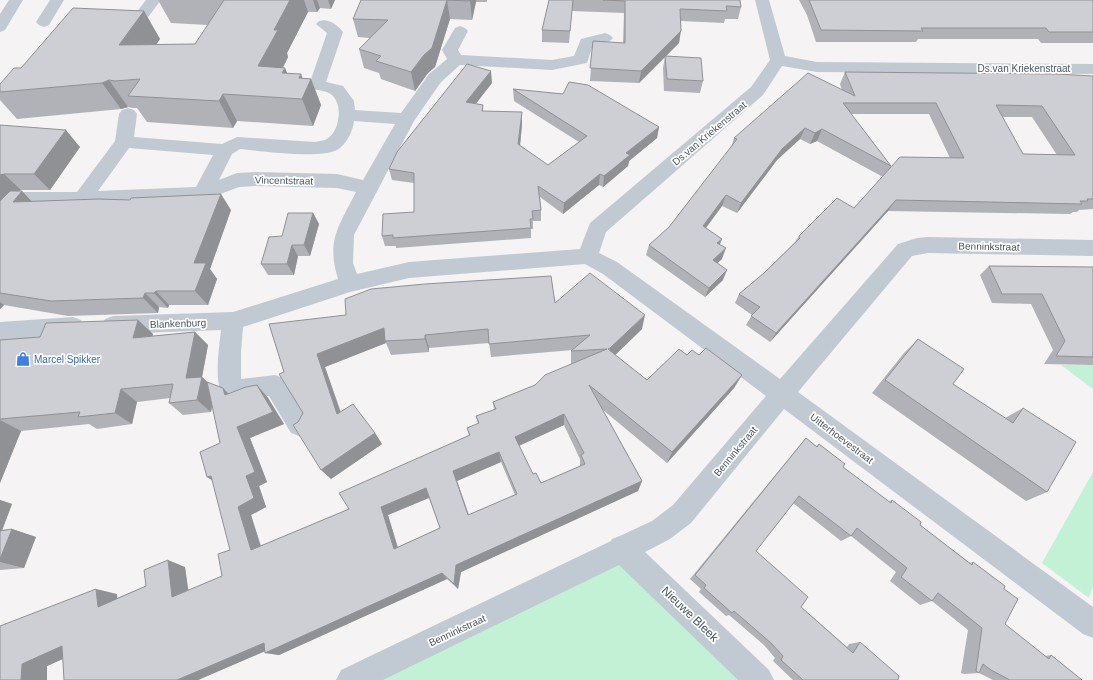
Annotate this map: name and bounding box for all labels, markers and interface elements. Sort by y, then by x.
street label: Ds.van Kriekenstraat [978,63,1071,74]
street label: Ds.van Kriekenstraat [670,99,749,167]
street label: Vincentstraat [255,174,313,187]
street label: Benninkstraat [958,240,1020,253]
street label: Blankenburg [150,317,206,330]
shop icon: Marcel Spikker [15,351,31,367]
place label: Marcel Spikker [34,354,101,365]
street label: Uitterhoevestraat [808,411,876,466]
street label: Benninkstraat [712,424,759,478]
street label: Nieuwe Bleek [659,583,722,645]
street label: Benninkstraat [427,612,487,648]

